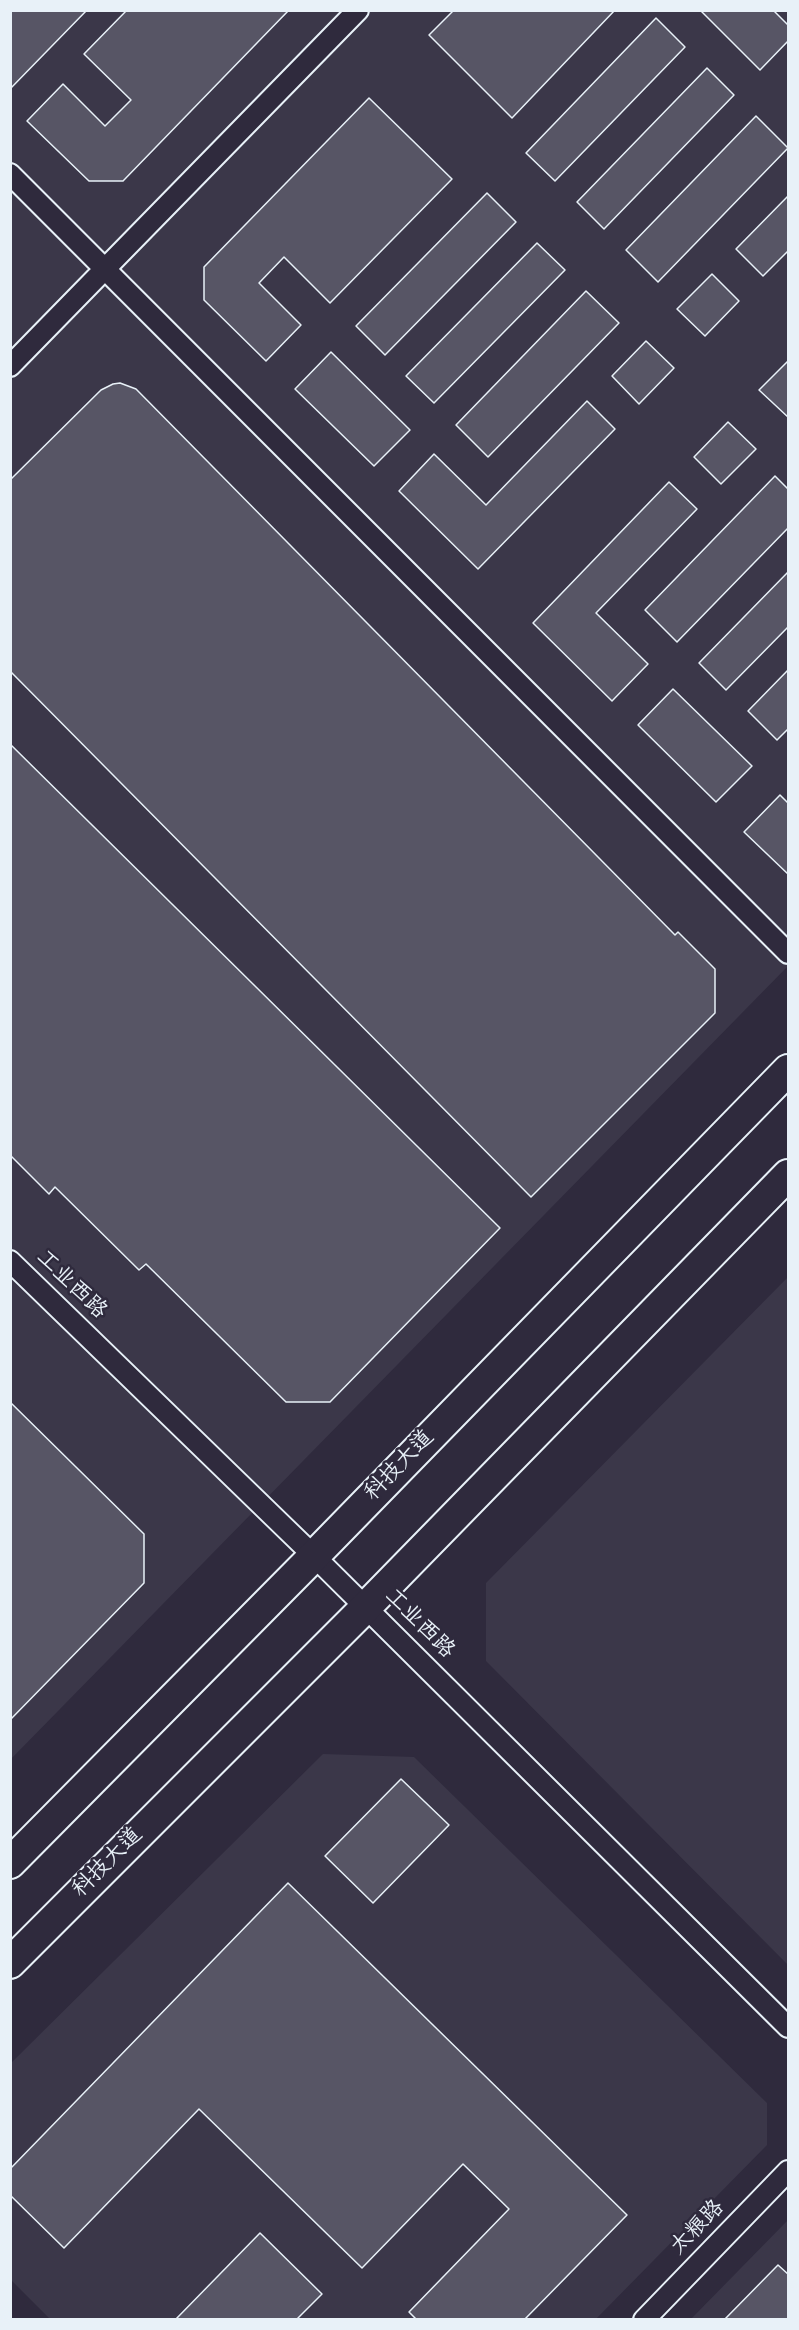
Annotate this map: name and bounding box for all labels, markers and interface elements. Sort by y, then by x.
street label: 工业西路 [29,1246,111,1326]
street label: 科技大道 [361,1426,441,1508]
street label: 工业西路 [378,1585,458,1665]
street label: 科技大道 [69,1824,149,1904]
street label: 太粮路 [667,2196,731,2262]

